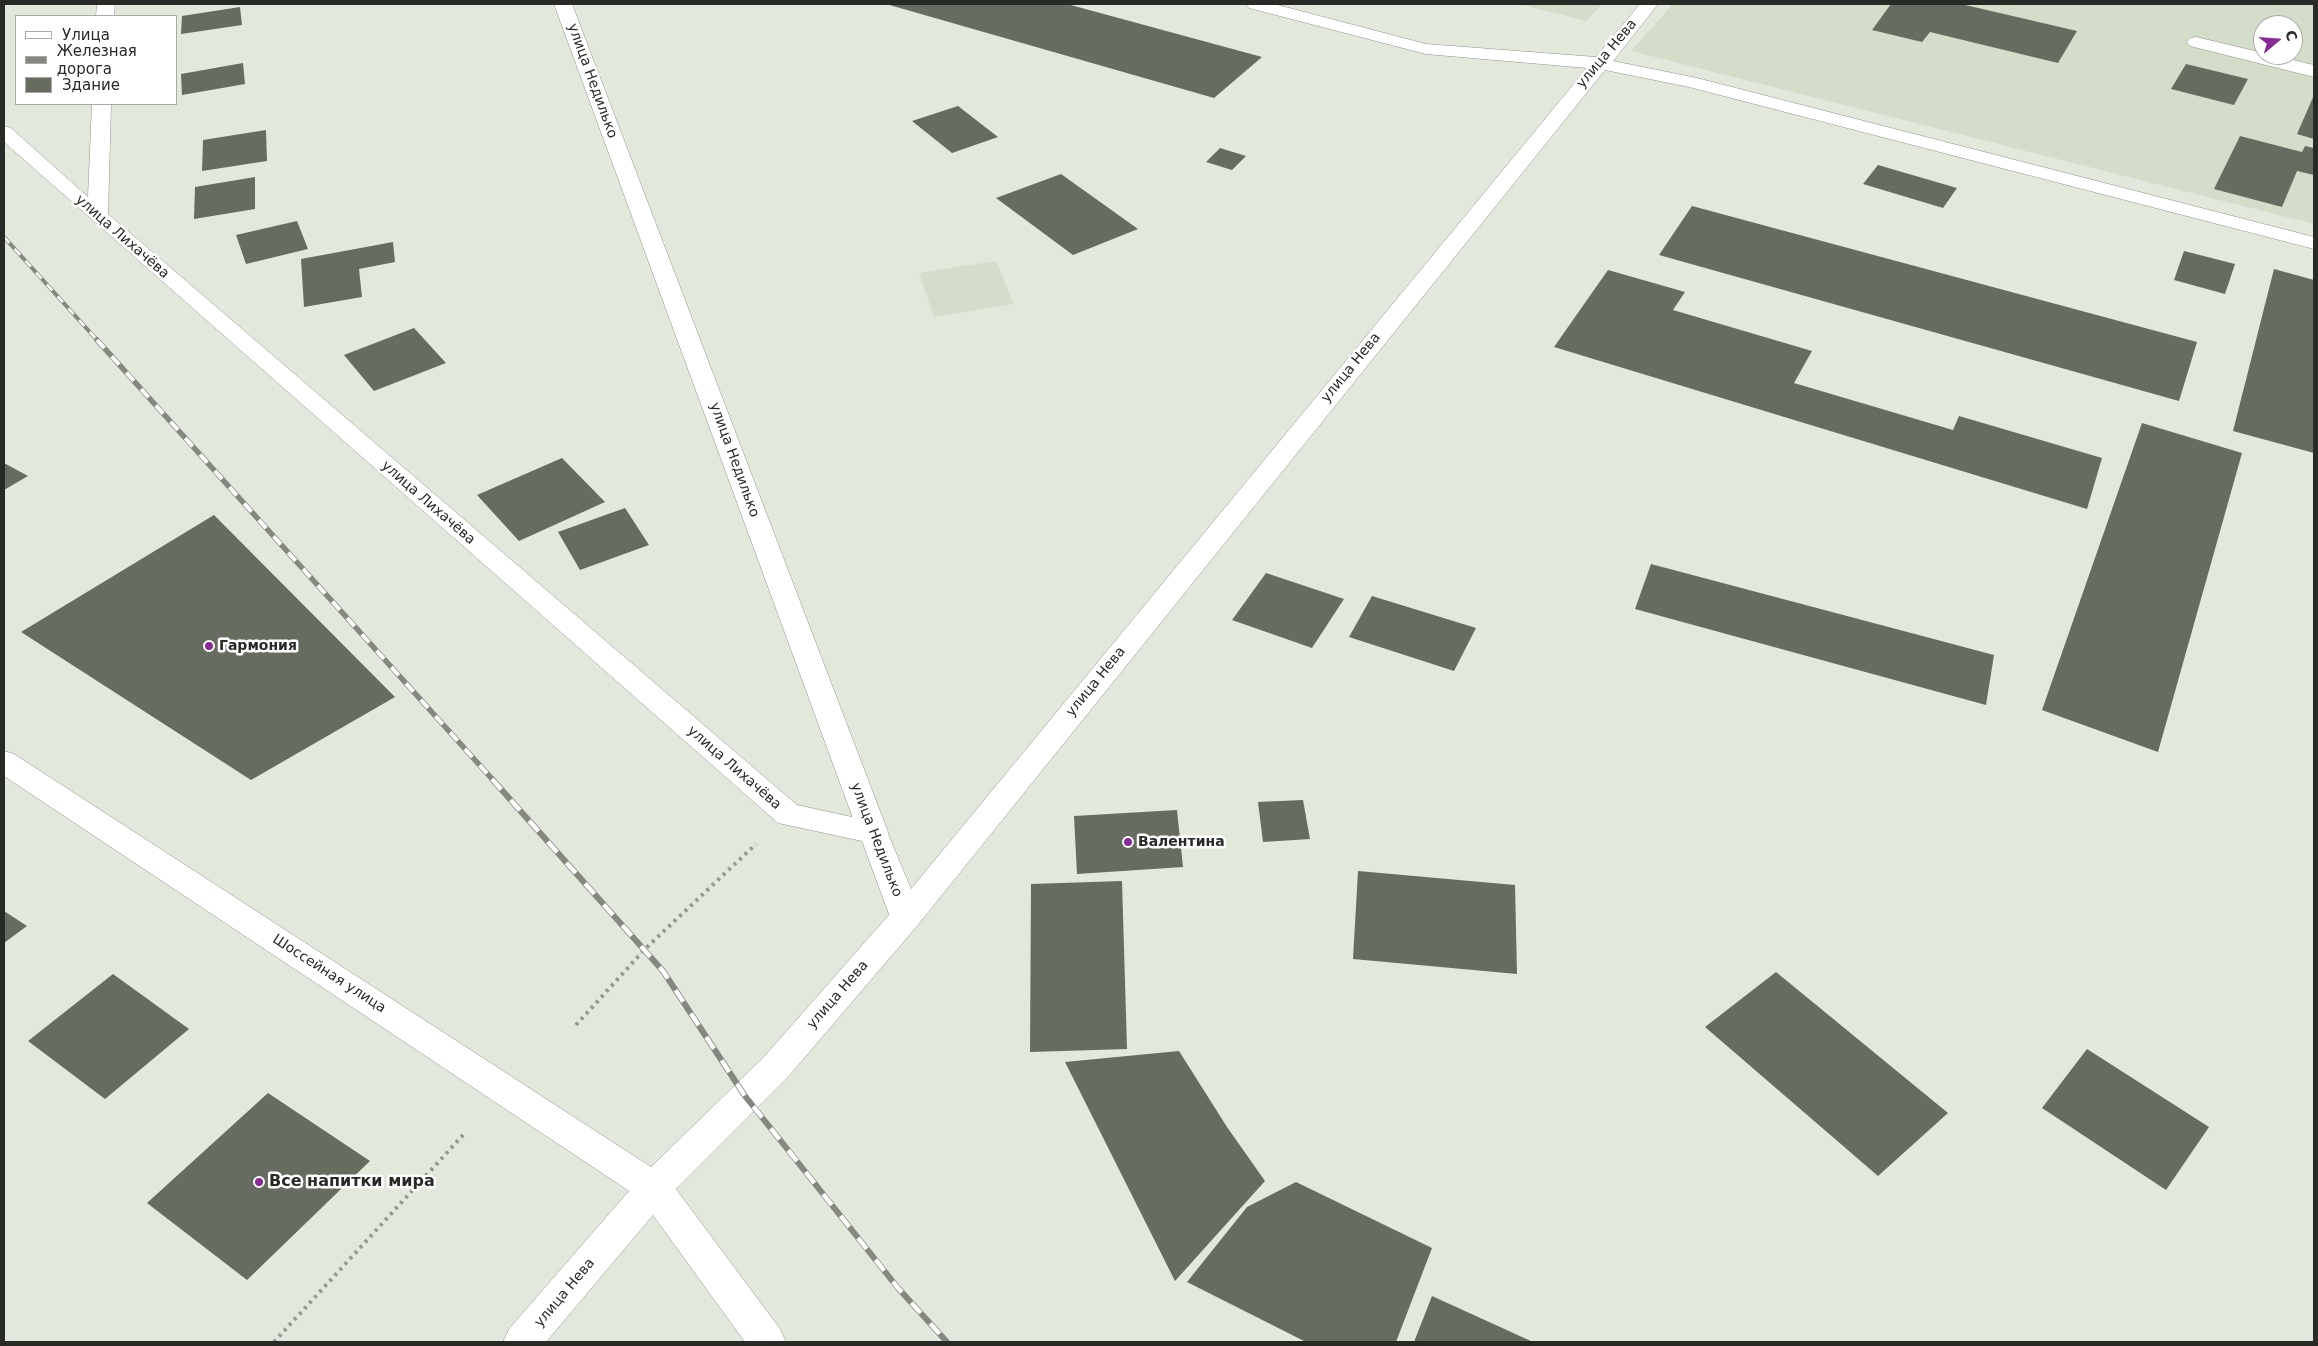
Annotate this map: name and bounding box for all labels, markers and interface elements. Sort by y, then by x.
legend [15,15,178,105]
north arrow [2253,15,2303,65]
street label: улица Нева [1573,16,1641,92]
street label: улица Недилько [563,21,621,141]
text: Улица [62,26,110,44]
text: С [2282,28,2301,43]
text: Железная дорога [57,42,137,78]
text: Здание [62,76,120,94]
street label: улица Лихачёва [72,192,172,282]
street label: улица Нева [1318,330,1384,406]
street label: улица Недилько [705,400,763,520]
street label: улица Лихачёва [378,458,478,548]
place label: Гармония [219,638,297,654]
marker: Гармония [203,640,215,652]
street label: улица Нева [1063,644,1129,720]
street label: улица Лихачёва [684,723,784,813]
street label: улица Недилько [846,780,906,900]
place label: Валентина [1138,834,1225,850]
marker: Валентина [1122,836,1134,848]
street label: Шоссейная улица [269,931,389,1017]
street label: улица Нева [804,957,872,1033]
place label: Все напитки мира [269,1172,435,1192]
marker: Все напитки мира [253,1176,265,1188]
street label: улица Нева [531,1255,599,1331]

